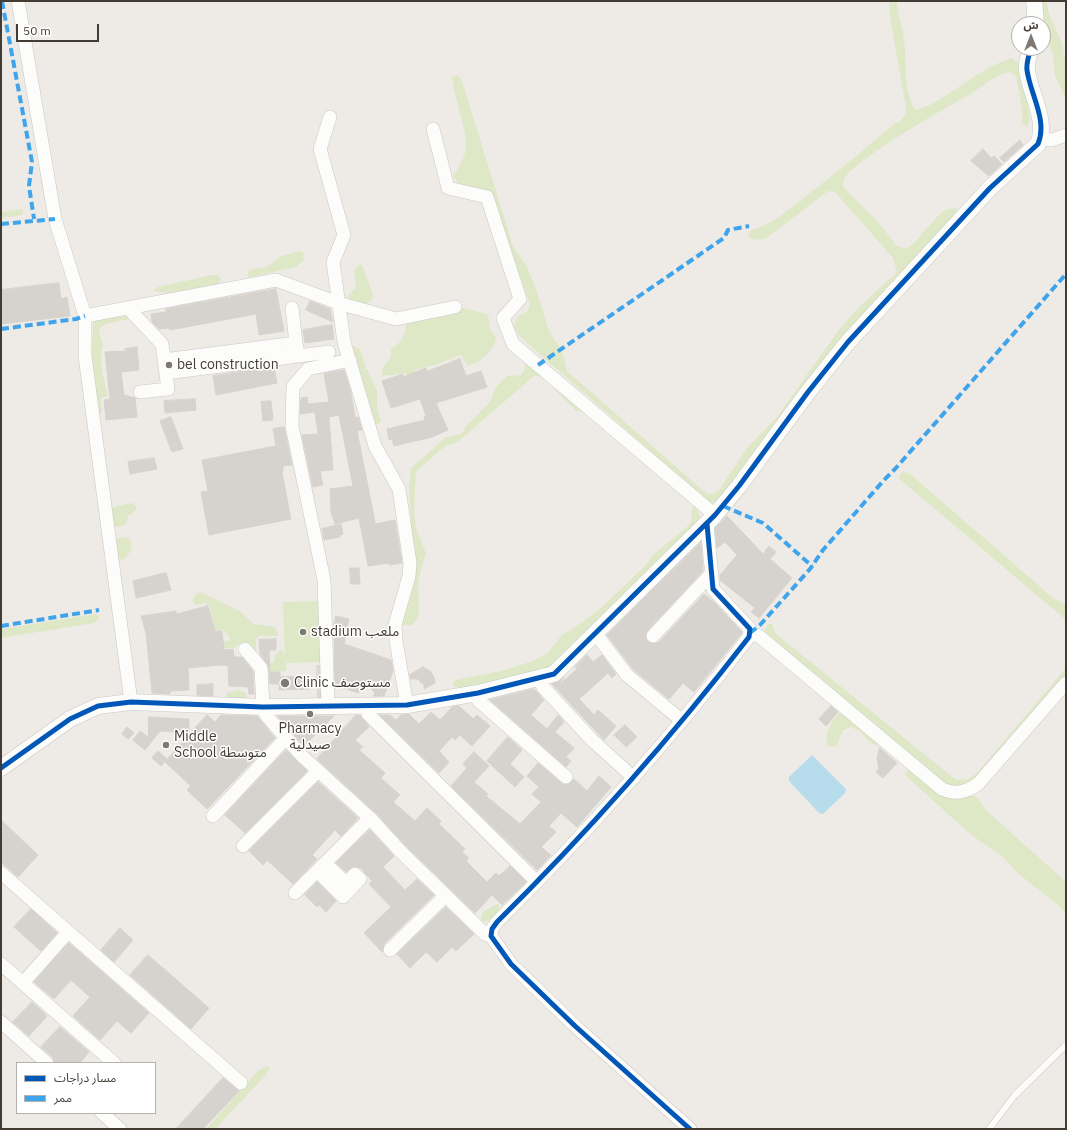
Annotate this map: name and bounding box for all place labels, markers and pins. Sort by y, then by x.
place label: bel construction [177,357,279,373]
marker: bel construction [164,360,174,370]
place label: stadium ملعب [311,624,399,640]
marker: stadium ملعب [298,627,308,637]
place label: Clinic مستوصف [294,675,391,691]
marker: Clinic مستوصف [279,677,291,689]
marker: Pharmacy صيدلية [305,709,315,719]
place label: Pharmacy صيدلية [279,721,341,754]
place label: Middle School متوسطة [174,729,267,762]
marker: Middle School متوسطة [161,740,171,750]

